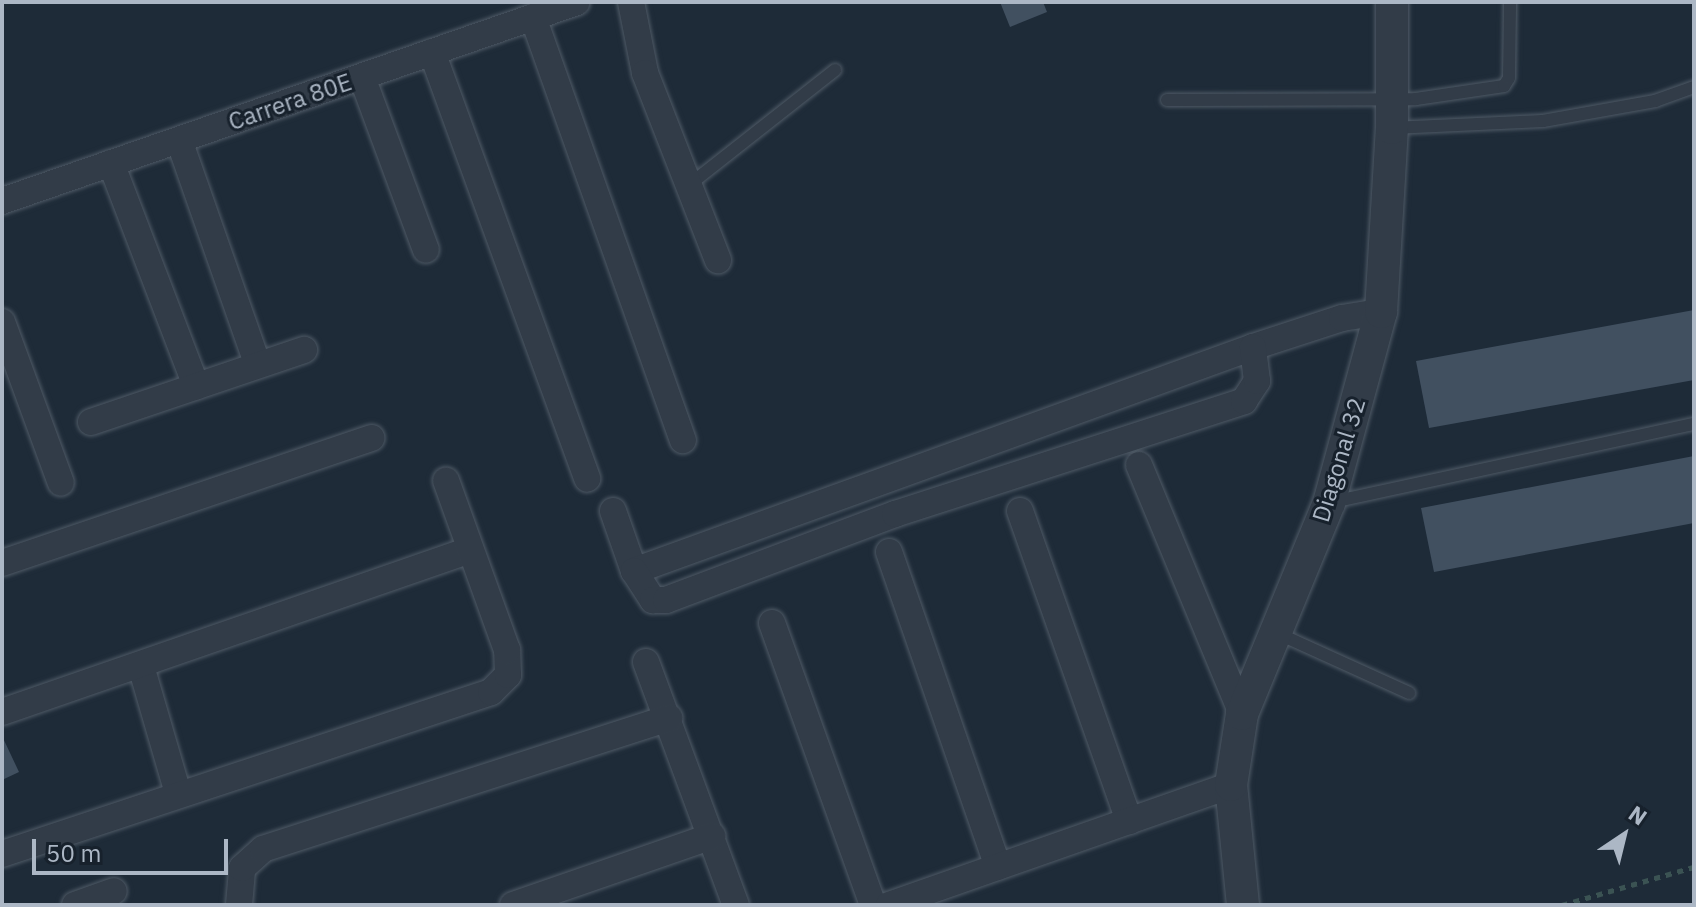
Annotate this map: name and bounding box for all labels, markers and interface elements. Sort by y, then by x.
street label: Carrera 80E [225,67,355,137]
street label: Diagonal 32 [1306,394,1372,526]
north arrow [1584,795,1664,875]
text: N [1623,798,1653,831]
scale bar [36,823,232,873]
text: 50 m [46,837,101,869]

